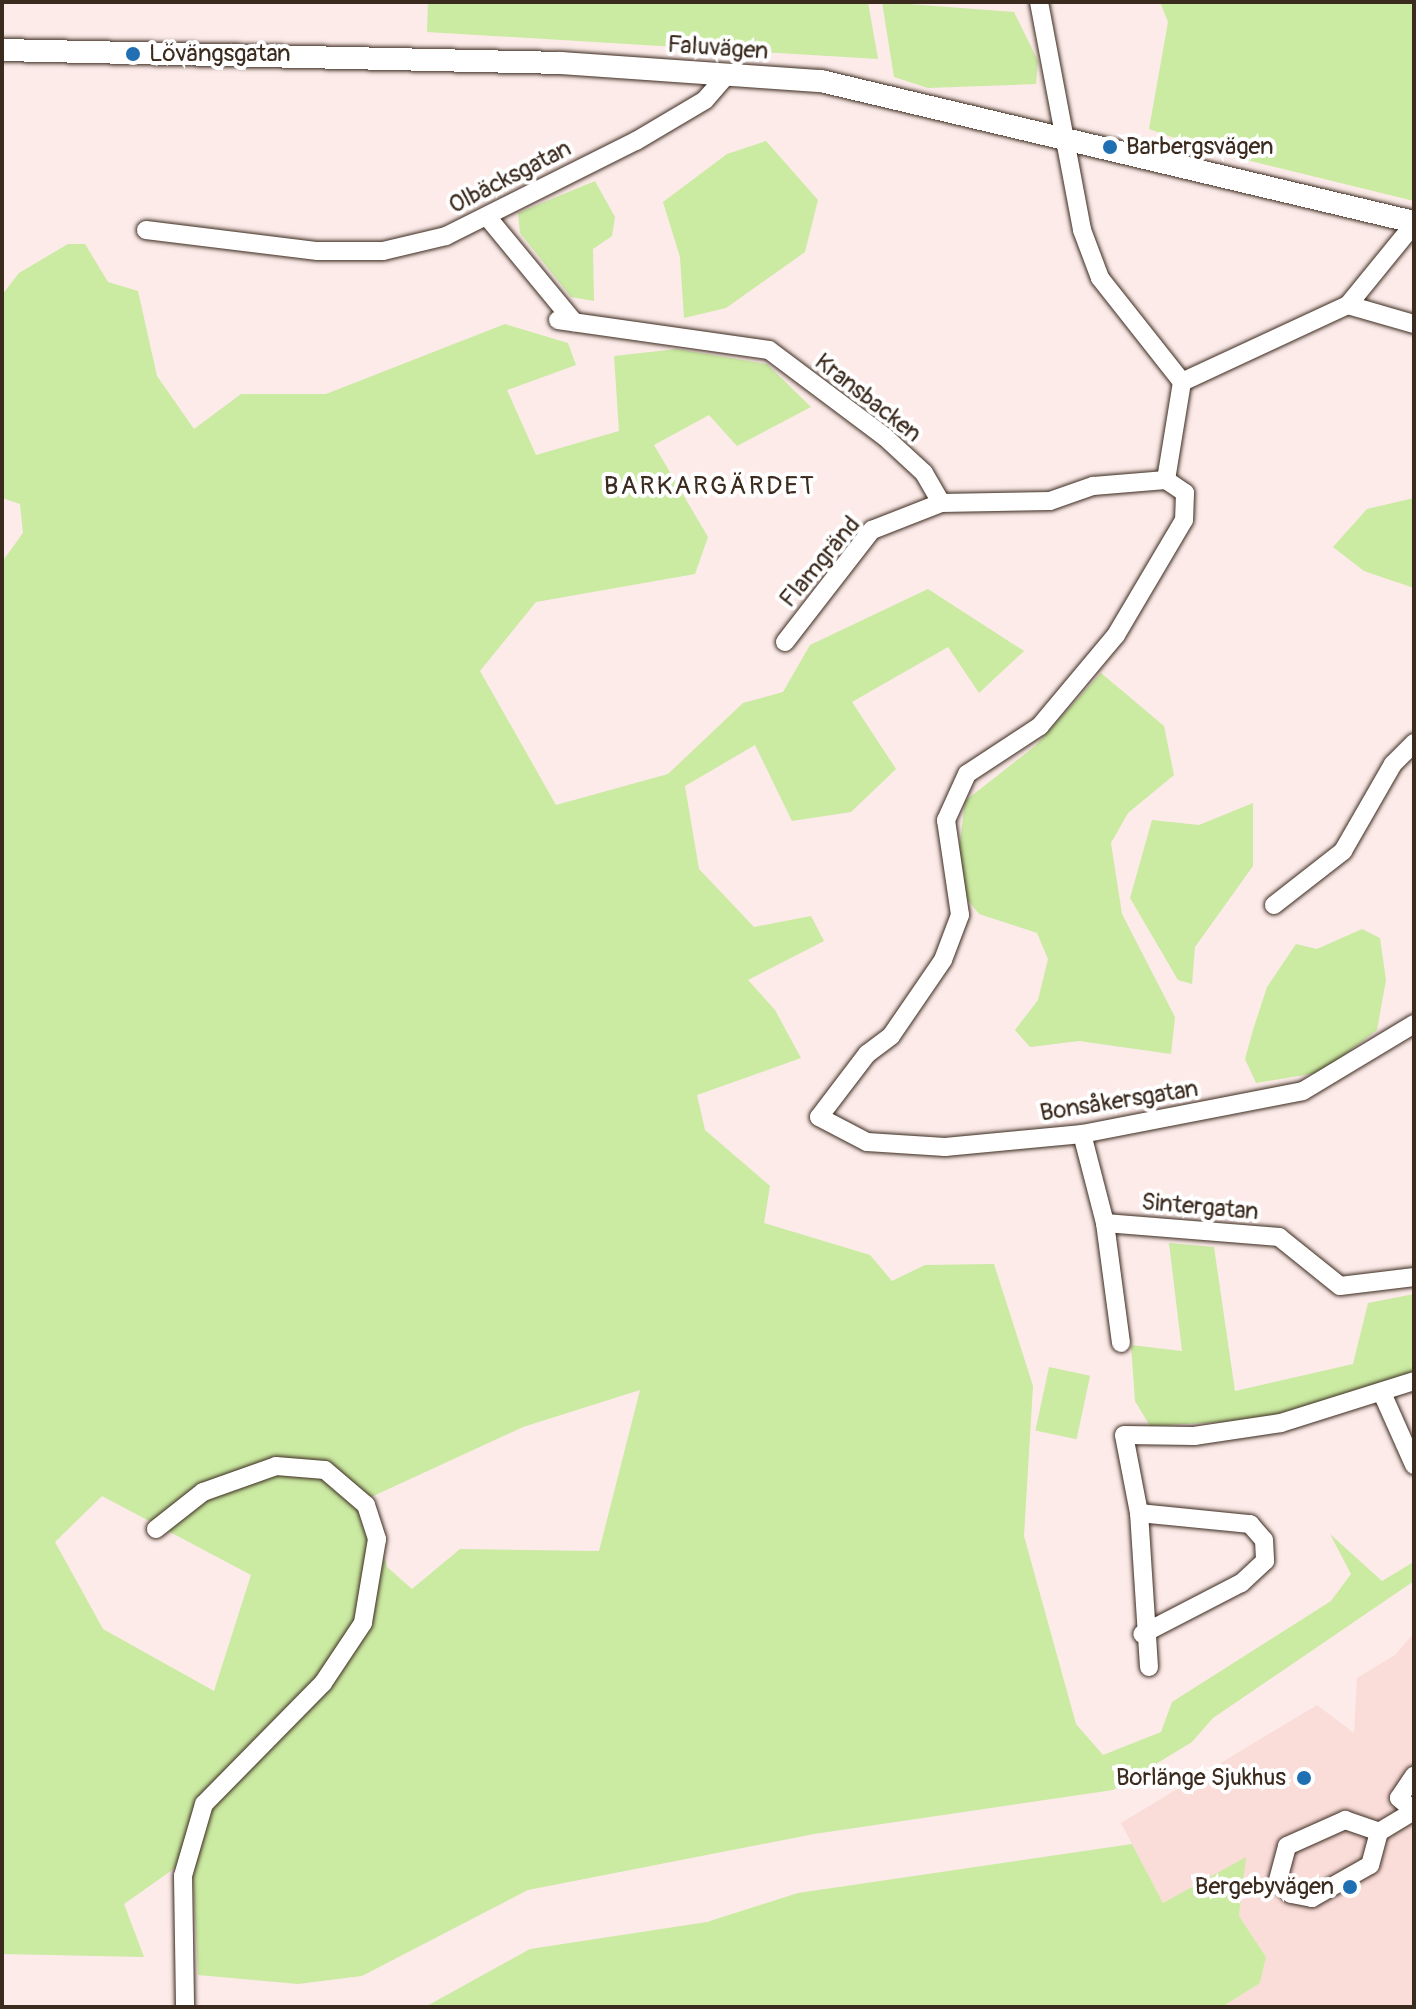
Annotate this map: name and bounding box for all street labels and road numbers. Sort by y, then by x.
street label: Faluvägen [667,30,769,66]
street label: Olbäcksgatan [444,134,576,220]
street label: Kransbacken [809,347,927,449]
street label: Flamgränd [774,511,866,613]
street label: Bonsåkersgatan [1038,1074,1200,1128]
street label: Sintergatan [1140,1188,1260,1226]

